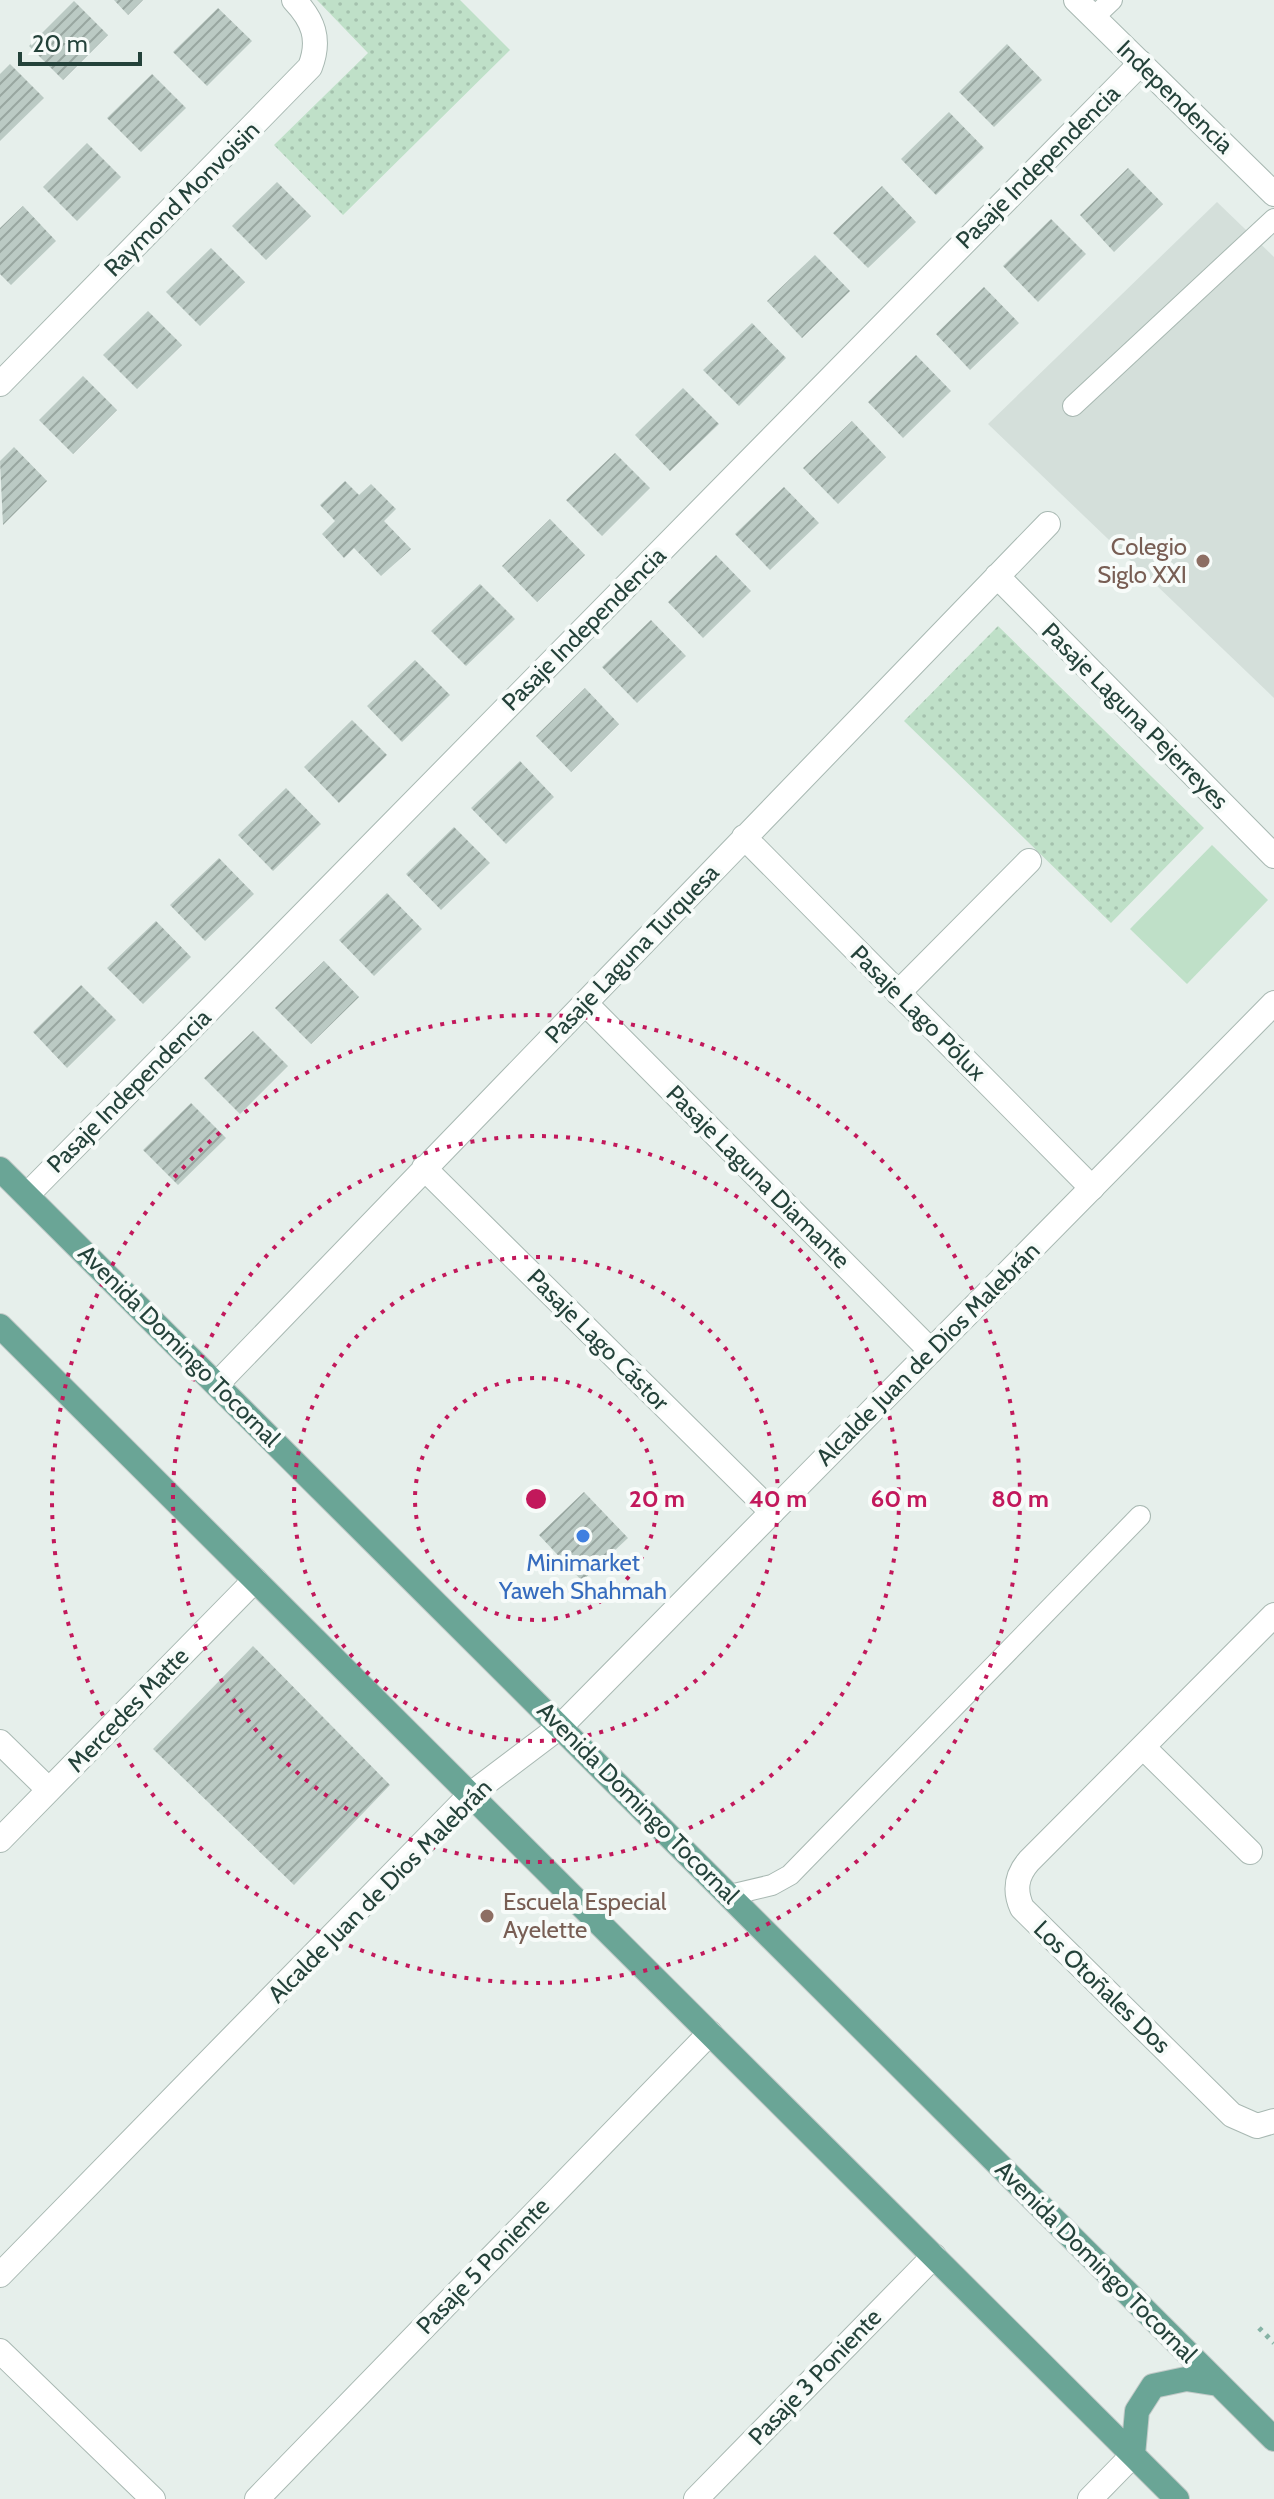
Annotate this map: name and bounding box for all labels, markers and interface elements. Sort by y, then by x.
scale bar [20,16,140,66]
text: 20 m [32,29,88,58]
street label: Independencia [1111,34,1240,160]
street label: Pasaje Independencia [950,78,1126,255]
street label: Raymond Monvoisin [98,115,265,282]
place label: Colegio Siglo XXI [1097,532,1187,589]
street label: Pasaje Independencia [496,540,672,717]
marker: Colegio Siglo XXI [1194,552,1212,570]
street label: Pasaje Laguna Pejerreyes [1036,616,1235,815]
street label: Pasaje Laguna Turquesa [539,858,725,1049]
street label: Pasaje Lago Pólux [845,939,992,1087]
street label: Pasaje Independencia [41,1002,217,1179]
street label: Pasaje Laguna Diamante [661,1079,856,1274]
street label: Alcalde Juan de Dios Malebrán [810,1236,1045,1471]
street label: Avenida Domingo Tocornal [72,1239,286,1453]
street label: Pasaje Lago Cástor [522,1263,675,1417]
text: 20 m [629,1484,685,1513]
text: 40 m [749,1484,807,1513]
text: 60 m [871,1484,927,1513]
text: 80 m [991,1484,1049,1513]
centre of rings [522,1485,550,1513]
marker: Minimarket Yaweh Shahmah [574,1527,592,1545]
place label: Minimarket Yaweh Shahmah [498,1548,667,1605]
street label: Mercedes Matte [61,1641,194,1778]
street label: Avenida Domingo Tocornal [531,1696,745,1910]
street label: Alcalde Juan de Dios Malebrán [262,1773,497,2008]
place label: Escuela Especial Ayelette [503,1887,667,1944]
marker: Escuela Especial Ayelette [478,1907,496,1925]
street label: Los Otoñales Dos [1028,1914,1177,2059]
street label: Avenida Domingo Tocornal [989,2155,1203,2369]
street label: Pasaje 5 Poniente [410,2191,555,2340]
street label: Pasaje 3 Poniente [742,2302,887,2451]

